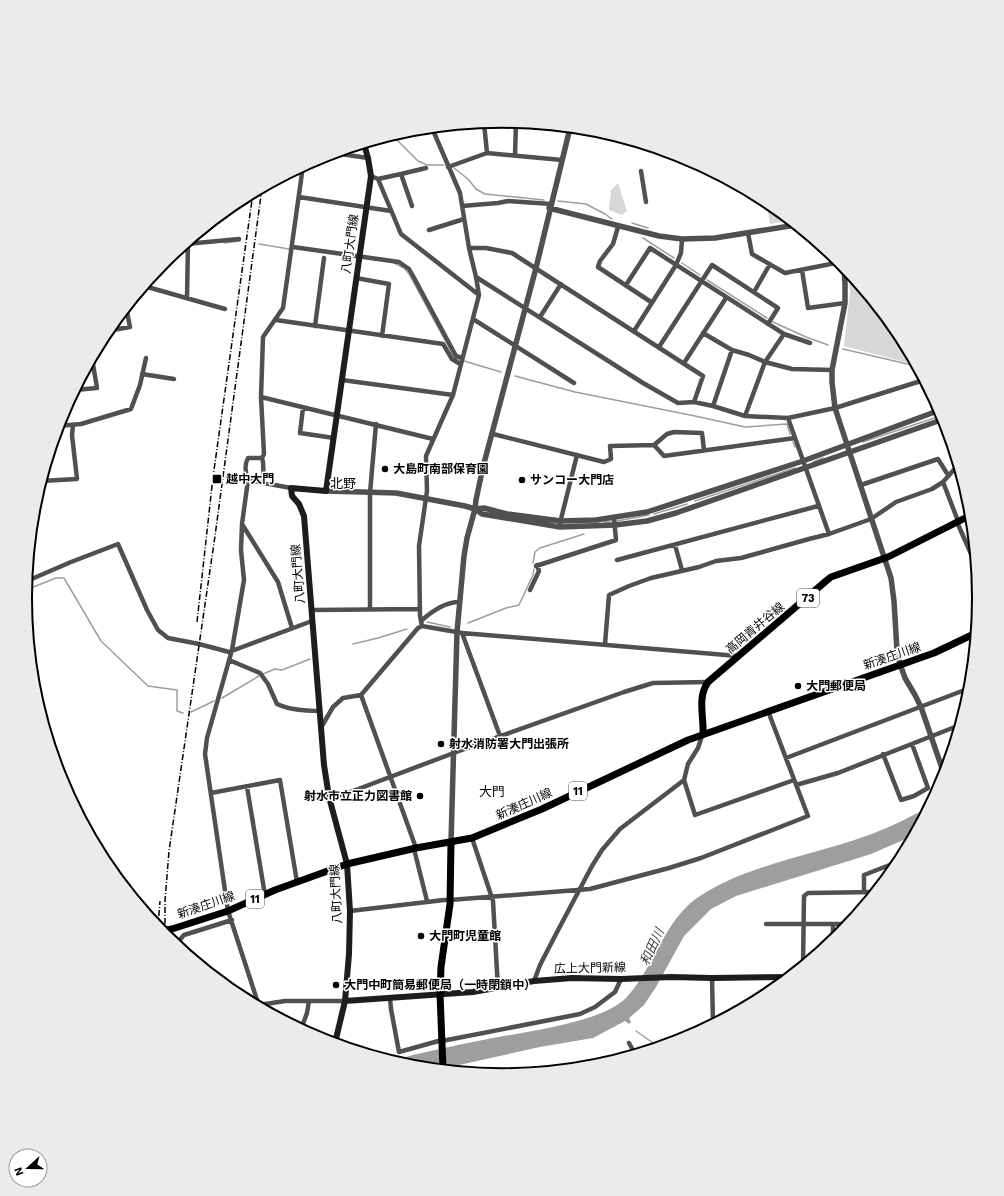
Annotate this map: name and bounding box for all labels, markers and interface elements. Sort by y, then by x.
street label: 八町大門線 [339,213,361,275]
place label: 大島町南部保育園 [393,462,489,476]
marker: 大島町南部保育園 [380,464,390,474]
place label: 越中大門 [226,472,274,486]
marker: 越中大門 [211,473,223,485]
place label: サンコー大門店 [530,473,614,487]
marker: サンコー大門店 [517,475,527,485]
district label: 北野 [330,476,356,491]
street label: 八町大門線 [288,543,308,605]
road number: 73 [797,589,819,607]
street label: 高岡青井谷線 [723,599,787,657]
street label: 新湊庄川線 [861,640,923,672]
place label: 大門郵便局 [806,679,866,693]
marker: 大門郵便局 [793,681,803,691]
place label: 射水消防署大門出張所 [449,737,569,751]
marker: 射水消防署大門出張所 [436,739,446,749]
road number: 11 [569,782,587,800]
district label: 大門 [479,784,505,799]
street label: 新湊庄川線 [494,785,554,823]
place label: 射水市立正力図書館 [304,789,412,803]
marker: 射水市立正力図書館 [415,791,425,801]
street label: 八町大門線 [327,864,345,924]
street label: 新湊庄川線 [175,889,237,921]
road number: 11 [246,890,264,908]
water label: 和田川 [637,924,668,968]
place label: 大門町児童館 [429,929,501,943]
marker: 大門町児童館 [416,931,426,941]
street label: 広上大門新線 [554,960,626,976]
place label: 大門中町簡易郵便局（一時閉鎖中） [344,978,536,992]
marker: 大門中町簡易郵便局（一時閉鎖中） [331,980,341,990]
north arrow [8,1148,48,1188]
text: N [12,1165,27,1178]

